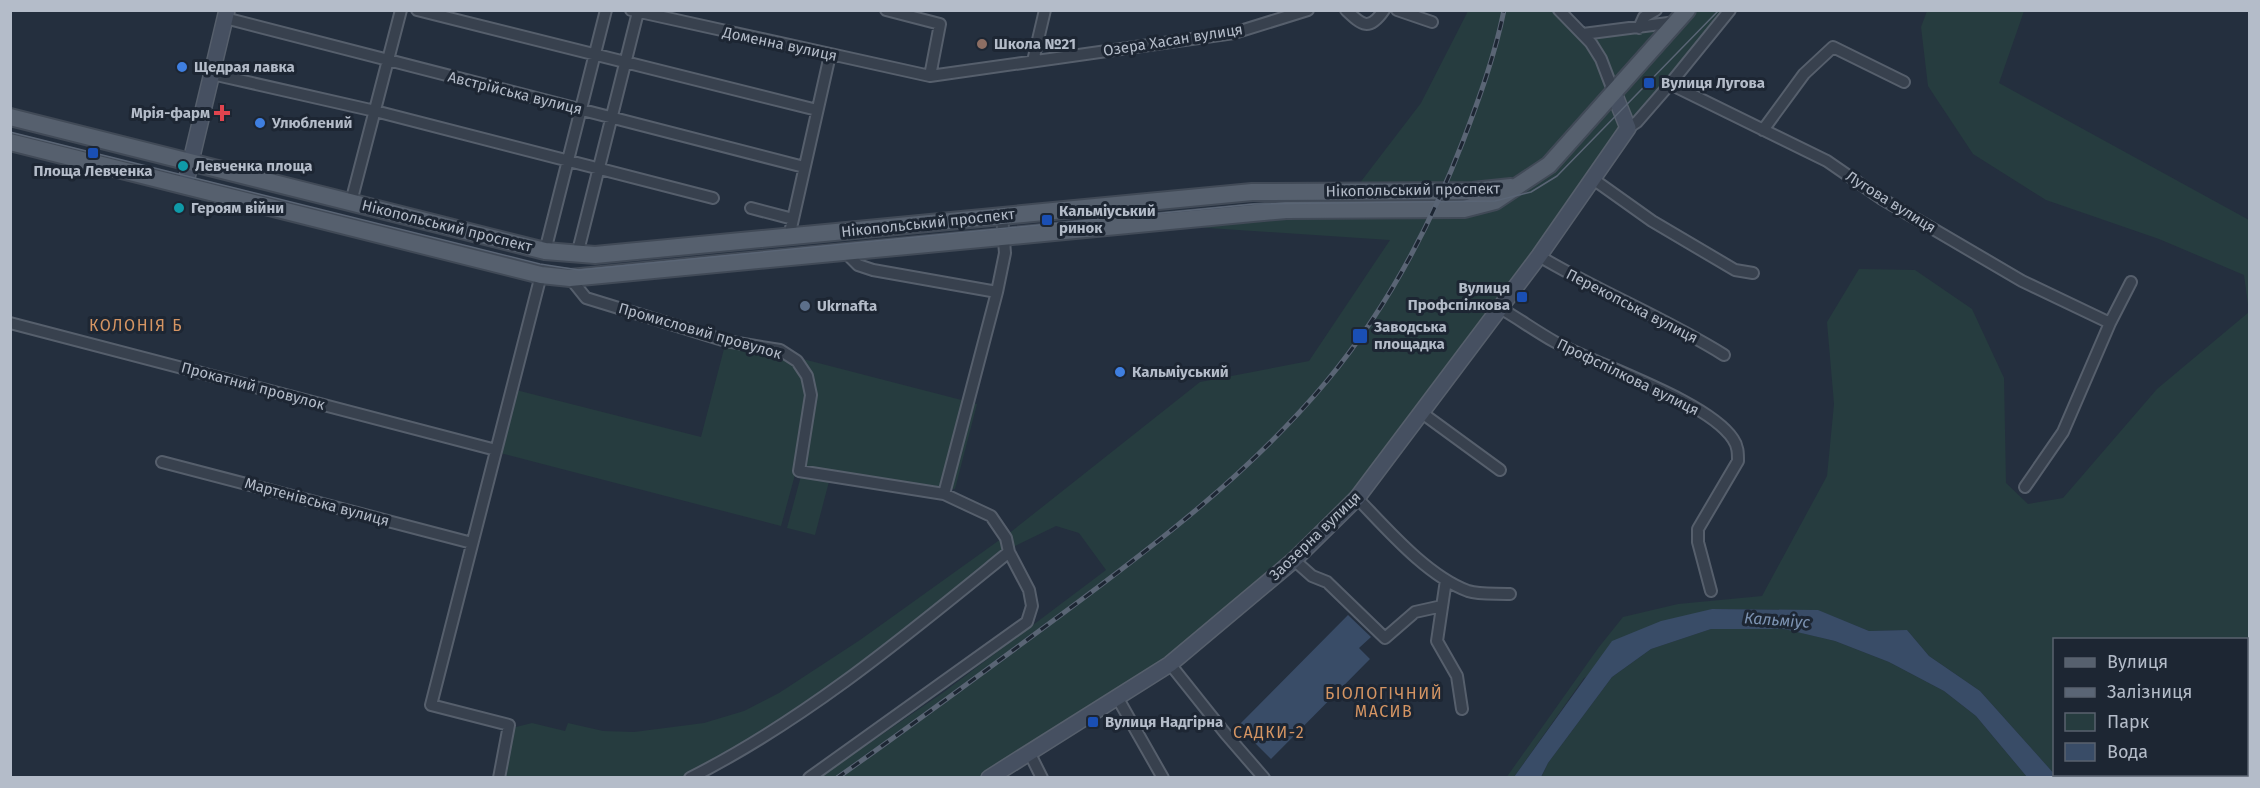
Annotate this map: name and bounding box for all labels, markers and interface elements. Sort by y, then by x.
street label: Озера Хасан вулиця [1102,20,1244,60]
street label: Доменна вулиця [720,23,839,65]
place label: Школа №21 [994,35,1076,53]
marker: Школа №21 [975,37,989,51]
place label: Щедрая лавка [194,58,295,76]
marker: Щедрая лавка [175,60,189,74]
street label: Австрійська вулиця [446,68,584,118]
place label: Вулиця Лугова [1661,74,1765,92]
marker: Вулиця Лугова [1642,76,1656,90]
place label: Мрія-фарм [131,104,210,122]
marker: Мрія-фарм [215,106,229,120]
place label: Улюблений [271,114,352,132]
marker: Улюблений [253,116,267,130]
marker: Площа Левченка [86,146,100,160]
place label: Левченка площа [195,157,313,175]
marker: Левченка площа [176,159,190,173]
place label: Площа Левченка [34,162,152,180]
street label: Лугова вулиця [1843,167,1939,237]
street label: Нікопольський проспект [1326,179,1501,201]
street label: Нікопольський проспект [360,196,534,256]
place label: Героям війни [191,199,284,217]
marker: Героям війни [172,201,186,215]
place label: Кальміуський ринок [1059,202,1156,237]
street label: Нікопольський проспект [840,205,1016,241]
marker: Кальміуський ринок [1040,213,1054,227]
street label: Перекопська вулиця [1563,265,1701,347]
place label: Вулиця Профспілкова [1408,279,1510,314]
marker: Вулиця Профспілкова [1515,290,1529,304]
place label: Ukrnafta [817,297,877,315]
street label: Промисловий провулок [616,299,784,363]
marker: Ukrnafta [798,299,812,313]
district label: КОЛОНІЯ Б [89,316,183,335]
place label: Заводська площадка [1373,318,1447,353]
marker: Заводська площадка [1351,327,1369,345]
street label: Профспілкова вулиця [1554,335,1702,419]
street label: Прокатний провулок [179,358,327,414]
place label: Кальміуський [1132,363,1229,381]
marker: Кальміуський [1113,365,1127,379]
street label: Мартенівська вулиця [243,474,391,530]
street label: Заозерна вулиця [1266,488,1364,584]
water label: Кальміус [1743,608,1811,632]
legend [2053,638,2248,776]
text: Вулиця [2107,651,2168,673]
text: Залізниця [2107,681,2193,703]
district label: БІОЛОГІЧНИЙ МАСИВ [1325,684,1443,721]
text: Парк [2107,711,2150,733]
place label: Вулиця Надгірна [1105,713,1223,731]
marker: Вулиця Надгірна [1086,715,1100,729]
district label: САДКИ-2 [1233,723,1305,742]
text: Вода [2107,741,2148,763]

